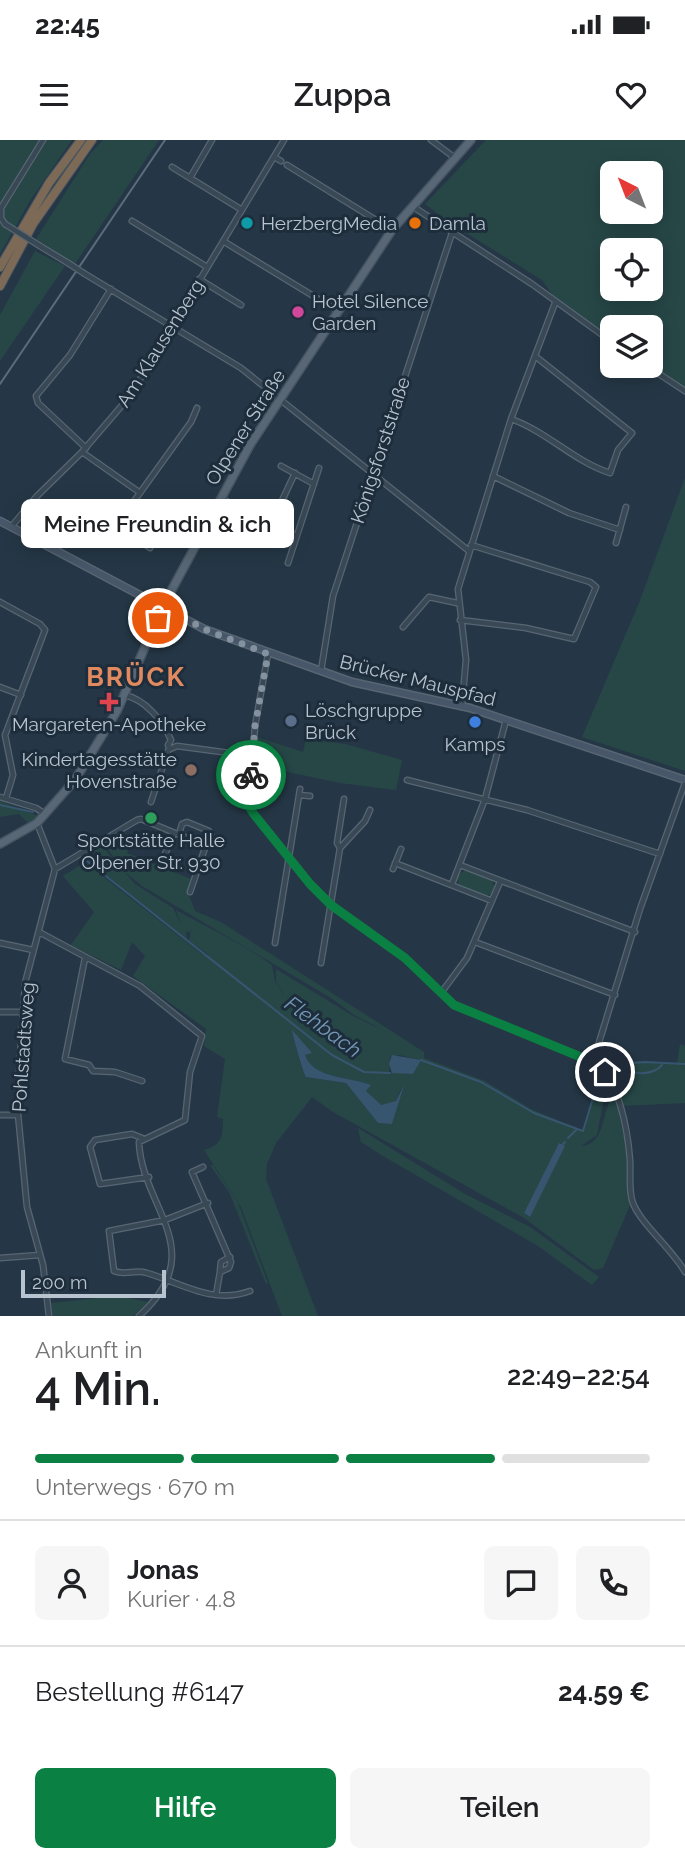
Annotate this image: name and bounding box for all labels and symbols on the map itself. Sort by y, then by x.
north arrow [600,161,663,224]
place label: HerzbergMedia [261,212,397,234]
place label: Damla [429,212,486,234]
marker: HerzbergMedia [239,215,255,231]
marker: Damla [407,215,423,231]
street label: Am Klausenberg [112,275,208,411]
place label: Hotel Silence Garden [312,290,428,334]
marker: Hotel Silence Garden [290,304,306,320]
street label: Olpener Straße [201,365,289,489]
street label: Königsforststraße [346,374,414,526]
callout: Meine Freundin & ich [22,499,294,548]
pin [128,588,188,648]
street label: Brücker Mauspfad [338,650,498,710]
district label: BRÜCK [86,662,186,692]
marker: Margareten-Apotheke [101,694,117,710]
place label: Löschgruppe Brück [305,699,422,743]
place label: Margareten-Apotheke [12,713,206,735]
marker: Löschgruppe Brück [283,713,299,729]
marker: Kamps [467,714,483,730]
place label: Kamps [445,733,505,755]
courier [216,740,286,810]
place label: Kindertagesstätte Hovenstraße [22,748,177,792]
marker: Kindertagesstätte Hovenstraße [183,762,199,778]
marker: Sportstätte Halle Olpener Str. 930 [143,810,159,826]
place label: Sportstätte Halle Olpener Str. 930 [77,829,225,873]
street label: Pohlstadtsweg [7,981,39,1113]
water label: Flehbach [280,991,366,1063]
pin [575,1042,635,1102]
scale bar [21,1267,166,1299]

